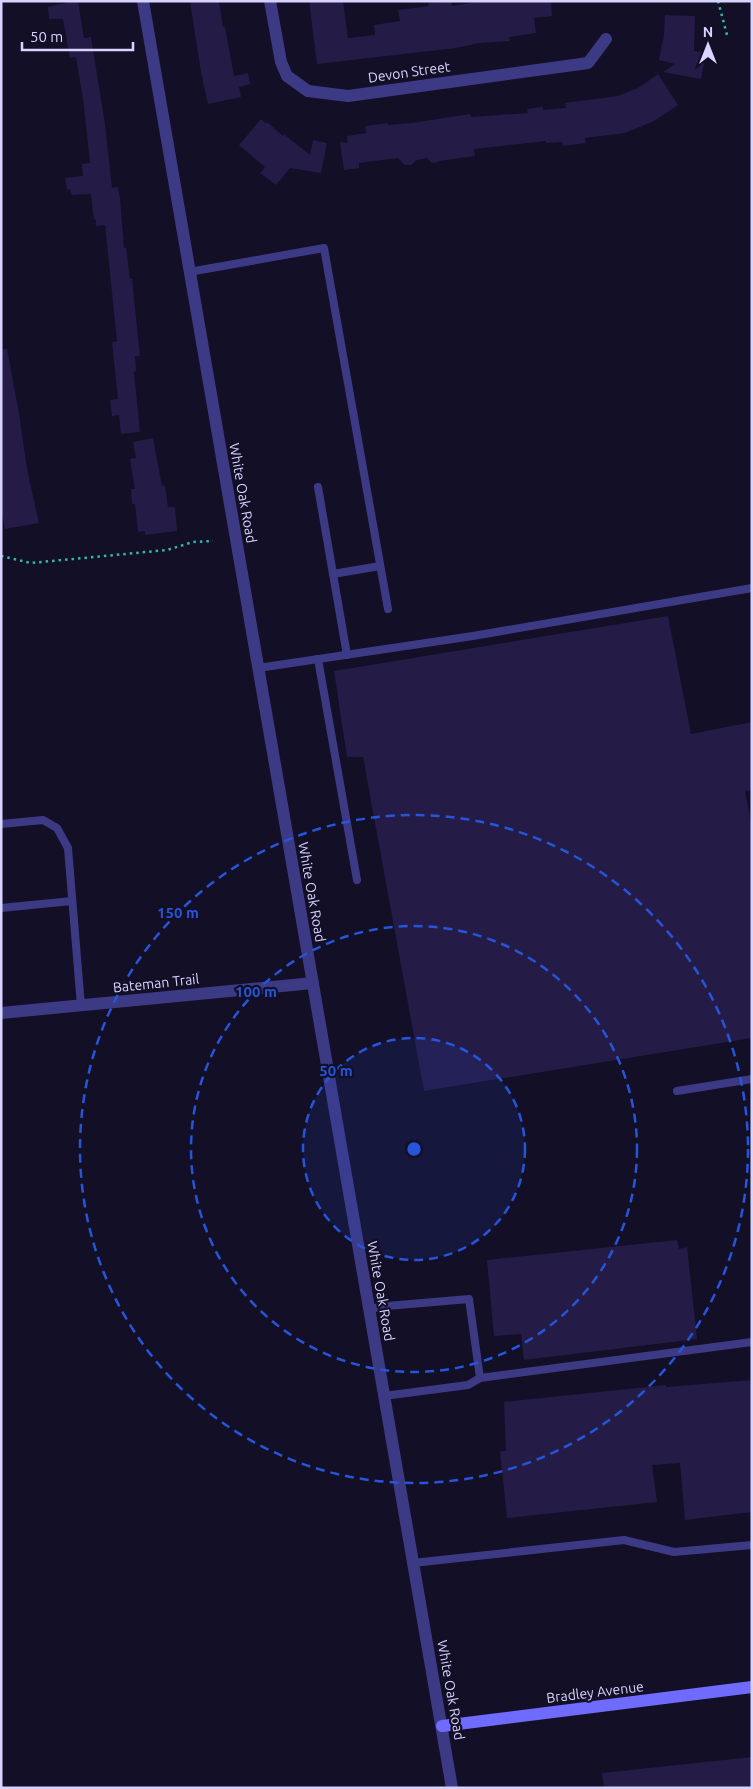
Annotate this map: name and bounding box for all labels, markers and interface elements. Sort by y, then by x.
scale bar [22,20,134,52]
north arrow [683,20,733,70]
text: N [703,24,713,40]
text: 50 m [30,28,63,45]
street label: Devon Street [367,58,452,86]
street label: White Oak Road [226,442,260,544]
street label: White Oak Road [295,841,329,943]
text: 150 m [157,904,199,921]
street label: Bateman Trail [112,970,200,995]
text: 100 m [235,983,277,1000]
text: 50 m [319,1062,353,1079]
centre of rings [405,1140,423,1158]
street label: White Oak Road [364,1240,398,1342]
street label: White Oak Road [434,1639,468,1741]
street label: Bradley Avenue [545,1678,645,1706]

